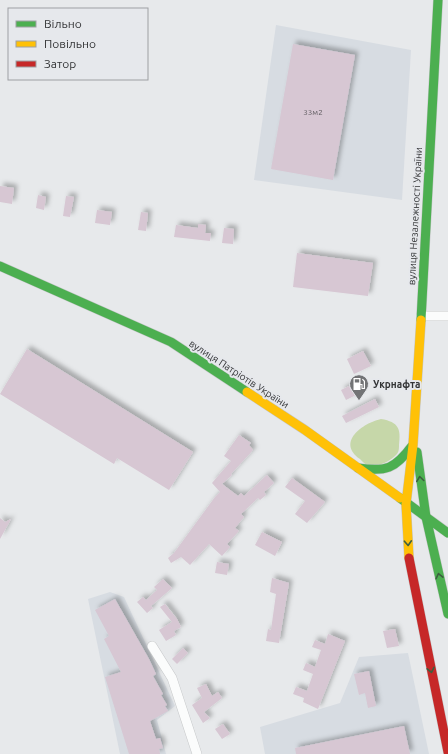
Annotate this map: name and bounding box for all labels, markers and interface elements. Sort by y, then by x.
legend [8,8,148,80]
text: Вільно [44,17,82,30]
text: Повільно [44,37,96,50]
text: Затор [44,57,76,70]
house number: 33м2 [303,108,323,117]
street label: вулиця Незалежності України [406,147,424,285]
street label: вулиця Патріотів України [187,338,291,410]
fuel station icon: Укрнафта [348,373,370,401]
place label: Укрнафта [373,379,420,390]
one-way arrow [416,476,425,482]
one-way arrow [404,540,412,546]
one-way arrow [436,573,444,579]
one-way arrow [427,667,435,673]

